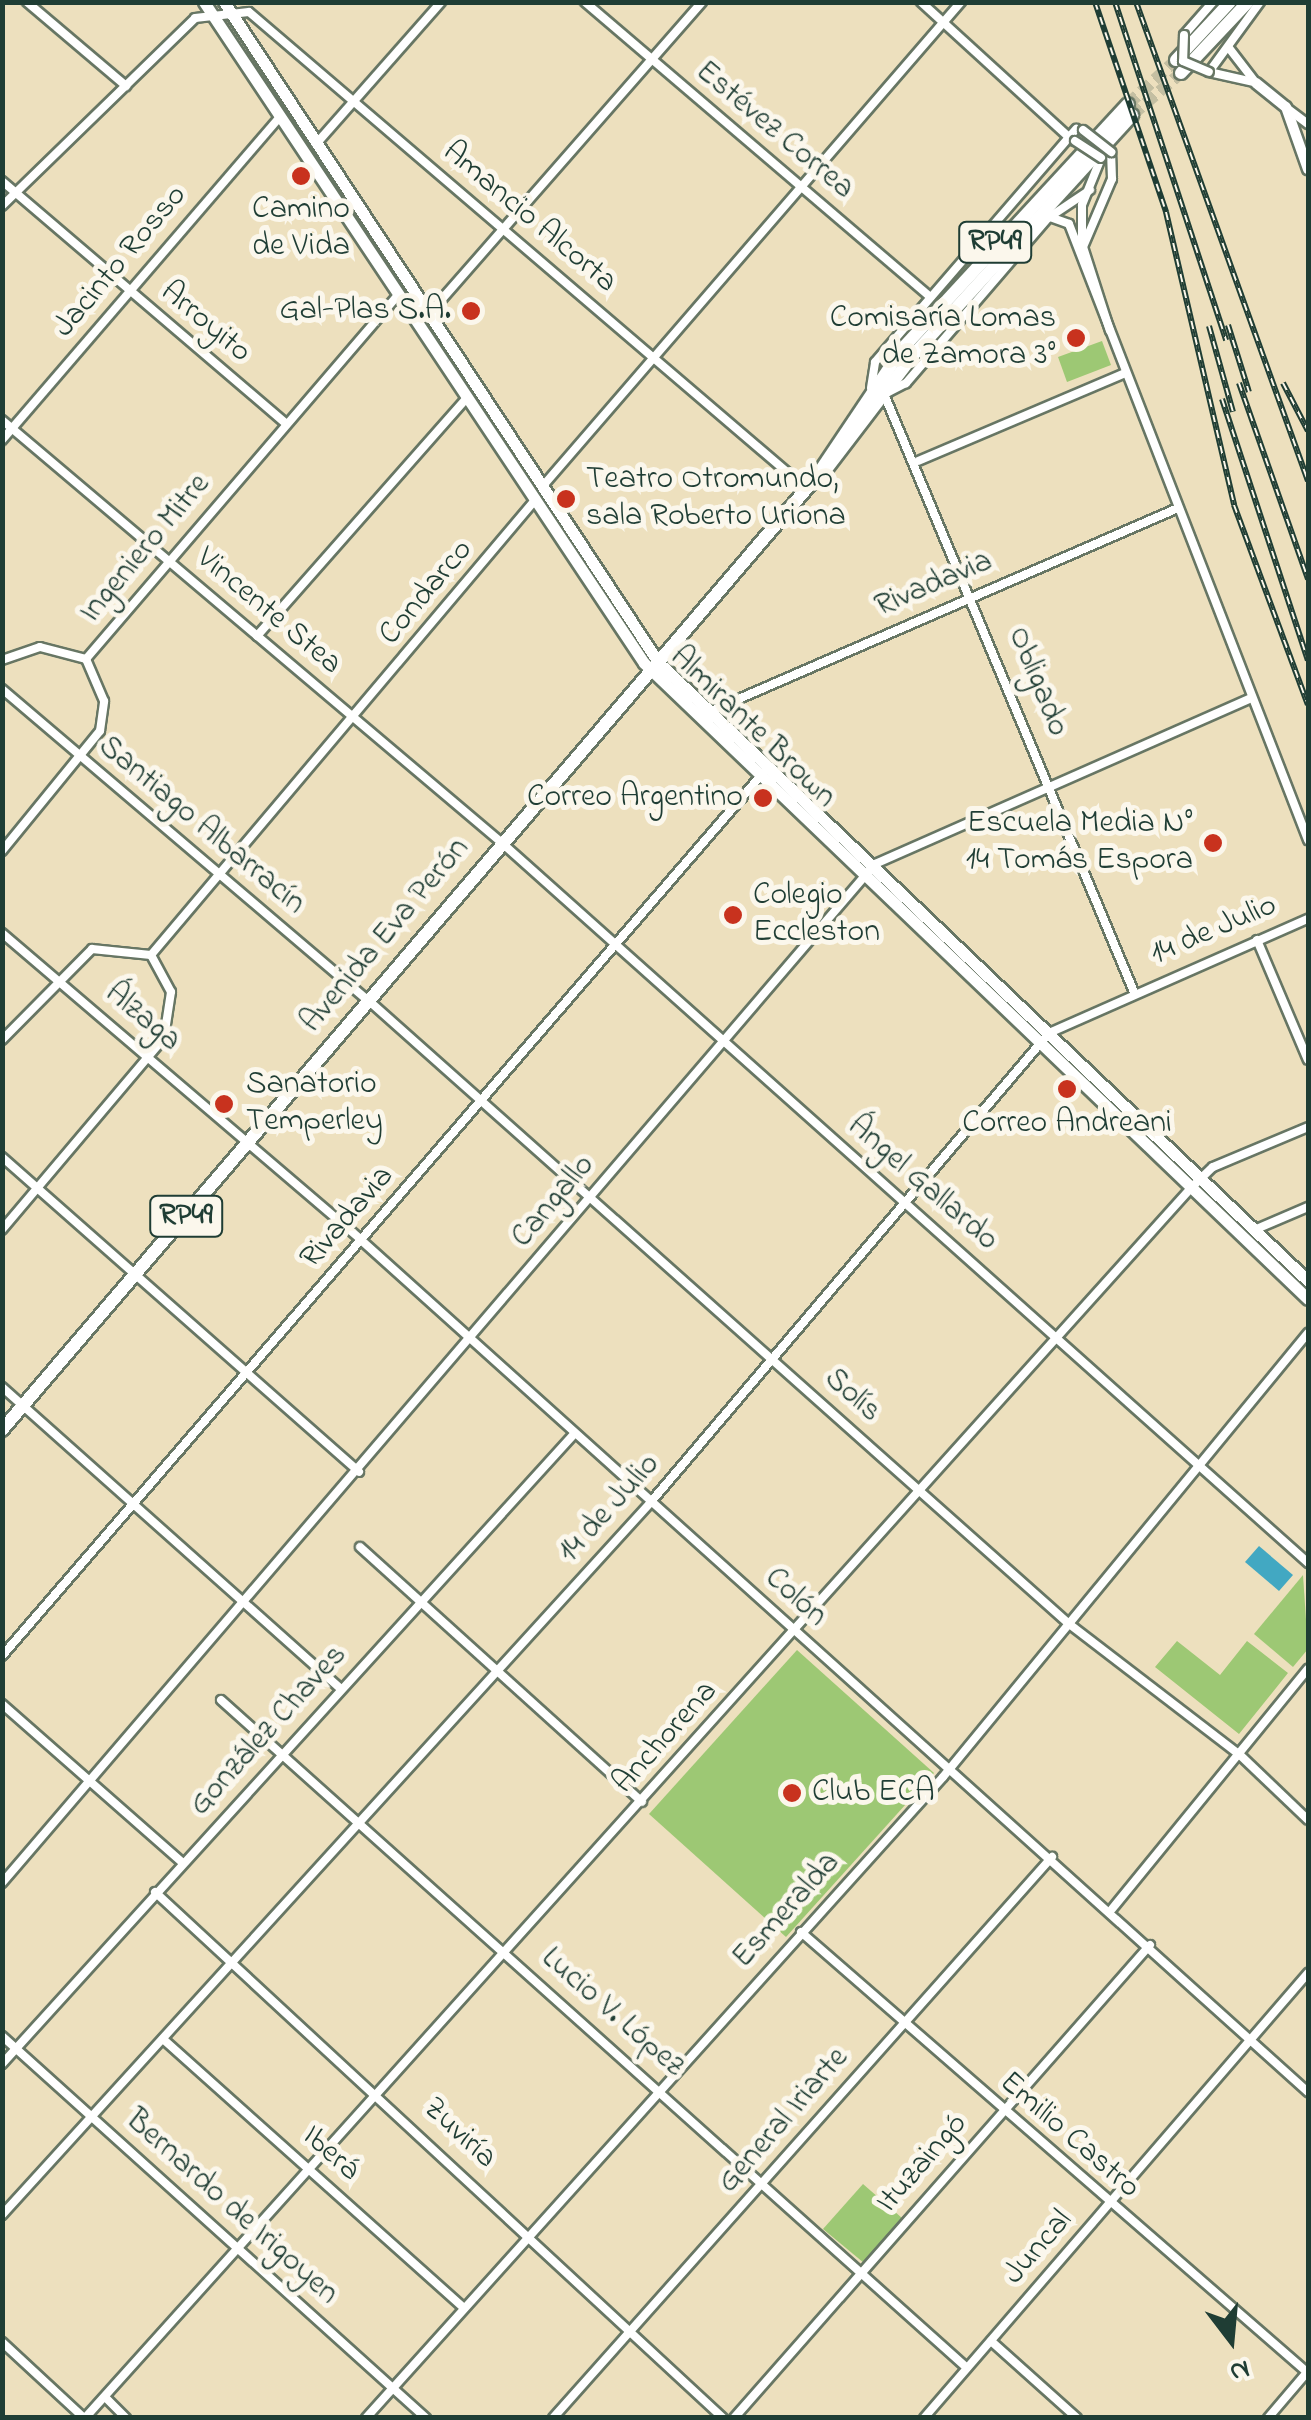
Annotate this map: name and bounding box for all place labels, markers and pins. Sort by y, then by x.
marker: Camino de Vida [290,165,312,187]
place label: Camino de Vida [252,192,350,267]
place label: Gal-Plas S.A. [279,292,451,330]
marker: Gal-Plas S.A. [460,300,482,322]
place label: Comisaría Lomas de Zamora 3° [830,301,1056,376]
marker: Comisaría Lomas de Zamora 3° [1065,327,1087,349]
place label: Teatro Otromundo, sala Roberto Uriona [586,462,846,537]
marker: Teatro Otromundo, sala Roberto Uriona [555,488,577,510]
place label: Correo Argentino [527,779,743,817]
marker: Correo Argentino [752,787,774,809]
place label: Escuela Media N° 14 Tomás Espora [966,806,1193,881]
marker: Escuela Media N° 14 Tomás Espora [1202,832,1224,854]
place label: Colegio Eccleston [753,878,880,953]
marker: Colegio Eccleston [722,904,744,926]
place label: Sanatorio Temperley [246,1067,383,1142]
marker: Correo Andreani [1056,1078,1078,1100]
marker: Sanatorio Temperley [211,1091,237,1117]
place label: Correo Andreani [962,1105,1172,1143]
place label: Club ECA [812,1774,935,1812]
marker: Club ECA [781,1782,803,1804]

